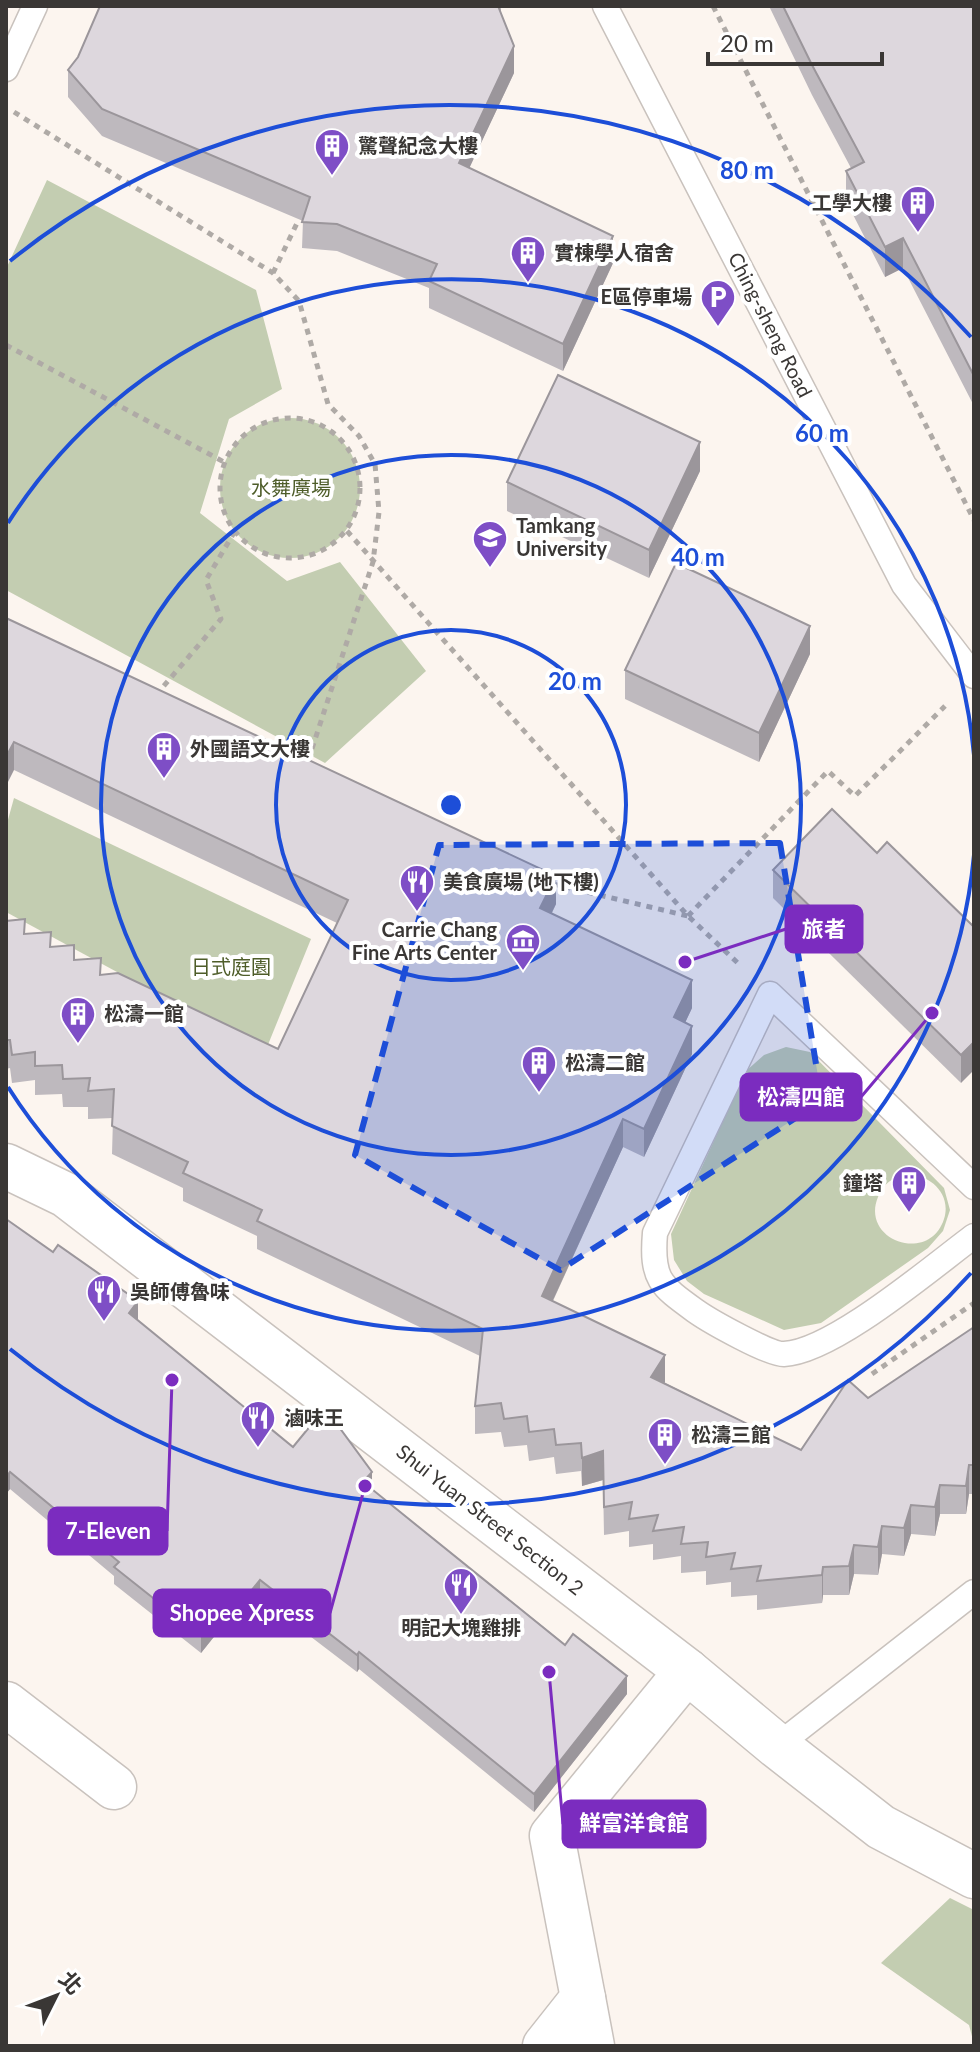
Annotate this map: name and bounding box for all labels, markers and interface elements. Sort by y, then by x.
scale bar [708,16,882,66]
text: 20 m [720,28,774,57]
building icon: 驚聲紀念大樓 [313,127,351,177]
place label: 驚聲紀念大樓 [358,133,478,157]
text: 80 m [720,155,774,184]
building icon: 工學大樓 [899,184,937,234]
place label: 工學大樓 [812,190,892,214]
building icon: 實棟學人宿舍 [509,234,547,284]
place label: 實棟學人宿舍 [554,240,674,264]
street label: Ching-sheng Road [724,248,818,401]
parking icon: E區停車場 [699,278,737,328]
place label: E區停車場 [601,284,692,308]
text: 60 m [795,418,849,447]
park label: 水舞廣場 [251,475,331,499]
place label: Tamkang University [516,513,608,560]
school or university icon: Tamkang University [471,519,509,569]
text: 40 m [671,542,725,571]
text: 20 m [548,666,602,695]
building icon: 外國語文大樓 [145,730,183,780]
place label: 外國語文大樓 [190,736,310,760]
centre of rings [437,791,465,819]
restaurant icon: 美食廣場 (地下樓) [398,863,436,913]
place label: 美食廣場 (地下樓) [443,869,599,893]
callout: 旅者 [786,906,862,952]
text: 旅者 [802,915,846,942]
place label: Carrie Chang Fine Arts Center [352,917,498,964]
museum icon: Carrie Chang Fine Arts Center [504,922,542,972]
park label: 日式庭園 [191,954,271,978]
building icon: 松濤一館 [59,995,97,1045]
place label: 松濤一館 [104,1001,184,1025]
building icon: 松濤二館 [520,1044,558,1094]
place label: 松濤二館 [565,1050,645,1074]
callout: 松濤四館 [741,1074,861,1120]
text: 松濤四館 [757,1083,845,1110]
building icon: 鐘塔 [890,1164,928,1214]
place label: 鐘塔 [843,1170,883,1194]
restaurant icon: 吳師傅魯味 [85,1273,123,1323]
place label: 吳師傅魯味 [130,1279,230,1303]
restaurant icon: 滷味王 [239,1399,277,1449]
place label: 滷味王 [284,1405,344,1429]
building icon: 松濤三館 [646,1416,684,1466]
place label: 松濤三館 [691,1422,771,1446]
street label: Shui Yuan Street Section 2 [392,1439,589,1600]
callout: 7-Eleven [49,1508,167,1554]
text: 7-Eleven [65,1517,151,1544]
restaurant icon: 明記大塊雞排 [442,1566,480,1616]
callout: Shopee Xpress [154,1590,330,1636]
text: Shopee Xpress [170,1599,314,1626]
place label: 明記大塊雞排 [401,1615,521,1639]
callout: 鮮富洋食館 [563,1801,705,1847]
text: 鮮富洋食館 [579,1809,689,1836]
north arrow [16,1956,96,2036]
text: 北 [54,1965,89,1999]

